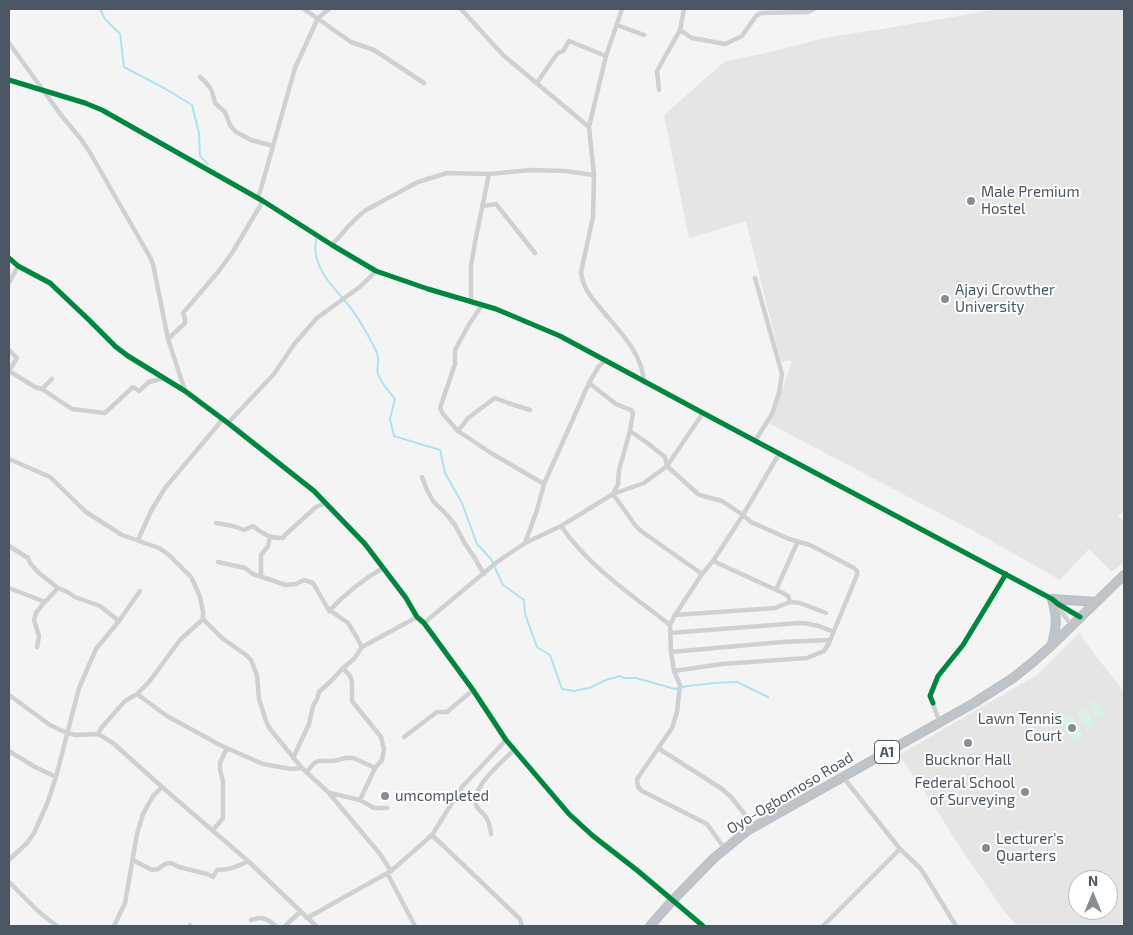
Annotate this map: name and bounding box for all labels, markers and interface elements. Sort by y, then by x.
place label: Male Premium Hostel [981,183,1080,218]
marker: Male Premium Hostel [965,195,977,207]
place label: Ajayi Crowther University [955,281,1055,316]
marker: Ajayi Crowther University [939,293,951,305]
place label: Lawn Tennis Court [978,710,1062,745]
marker: Lawn Tennis Court [1066,722,1078,734]
marker: Bucknor Hall [962,737,974,749]
road number: A1 [874,740,900,764]
street label: Oyo-Ogbomoso Road [724,748,856,838]
place label: Bucknor Hall [925,751,1011,769]
place label: Federal School of Surveying [914,774,1015,809]
marker: Federal School of Surveying [1019,786,1031,798]
place label: umcompleted [395,787,489,805]
marker: umcompleted [379,790,391,802]
place label: Lecturer's Quarters [996,830,1064,865]
marker: Lecturer's Quarters [980,842,992,854]
north arrow [1068,870,1118,920]
text: N [1088,872,1098,889]

